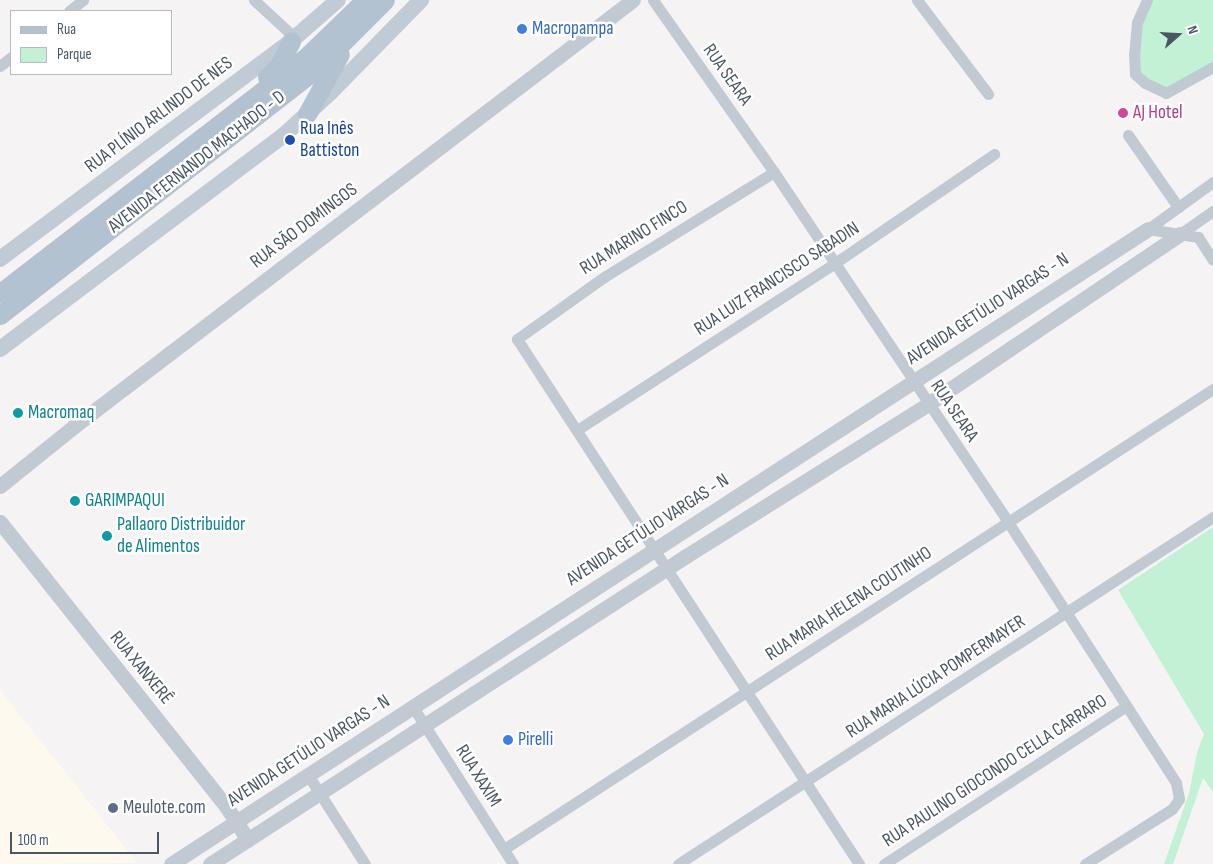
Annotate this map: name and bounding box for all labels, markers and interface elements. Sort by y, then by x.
legend [10,10,172,75]
north arrow [1153,10,1203,60]
place label: Macropampa [532,18,614,40]
text: Rua [57,20,76,39]
marker: Macropampa [516,23,528,35]
text: N [1183,24,1202,36]
street label: RUA SEARA [698,40,756,110]
text: Parque [57,45,92,64]
street label: RUA PLÍNIO ARLINDO DE NES [81,52,237,178]
street label: AVENIDA FERNANDO MACHADO - D [104,86,290,238]
place label: AJ Hotel [1133,102,1183,124]
marker: AJ Hotel [1117,107,1129,119]
place label: Rua Inês Battiston [300,118,359,162]
marker: Rua Inês Battiston [284,134,296,146]
street label: RUA SÃO DOMINGOS [246,178,362,274]
street label: RUA MARINO FINCO [576,196,692,280]
street label: RUA LUIZ FRANCISCO SABADIN [690,217,864,341]
street label: AVENIDA GETÚLIO VARGAS - N [903,248,1073,370]
street label: RUA SEARA [925,376,983,446]
place label: Macromaq [28,402,95,424]
marker: Macromaq [12,407,24,419]
street label: AVENIDA GETÚLIO VARGAS - N [563,469,733,591]
place label: GARIMPAQUI [85,490,165,512]
marker: GARIMPAQUI [69,495,81,507]
place label: Pallaoro Distribuidor de Alimentos [117,514,246,558]
marker: Pallaoro Distribuidor de Alimentos [101,530,113,542]
street label: RUA MARIA HELENA COUTINHO [762,542,936,666]
street label: RUA MARIA LÚCIA POMPERMAYER [842,611,1030,743]
street label: RUA XANXERÊ [105,627,177,709]
street label: AVENIDA GETÚLIO VARGAS - N [224,690,394,812]
street label: RUA PAULINO GIOCONDO CELLA CARRARO [879,690,1111,852]
place label: Pirelli [518,729,553,751]
marker: Pirelli [502,734,514,746]
street label: RUA XAXIM [450,741,506,811]
place label: Meulote.com [123,797,206,819]
marker: Meulote.com [107,802,119,814]
scale bar [12,822,161,854]
text: 100 m [18,831,49,850]

